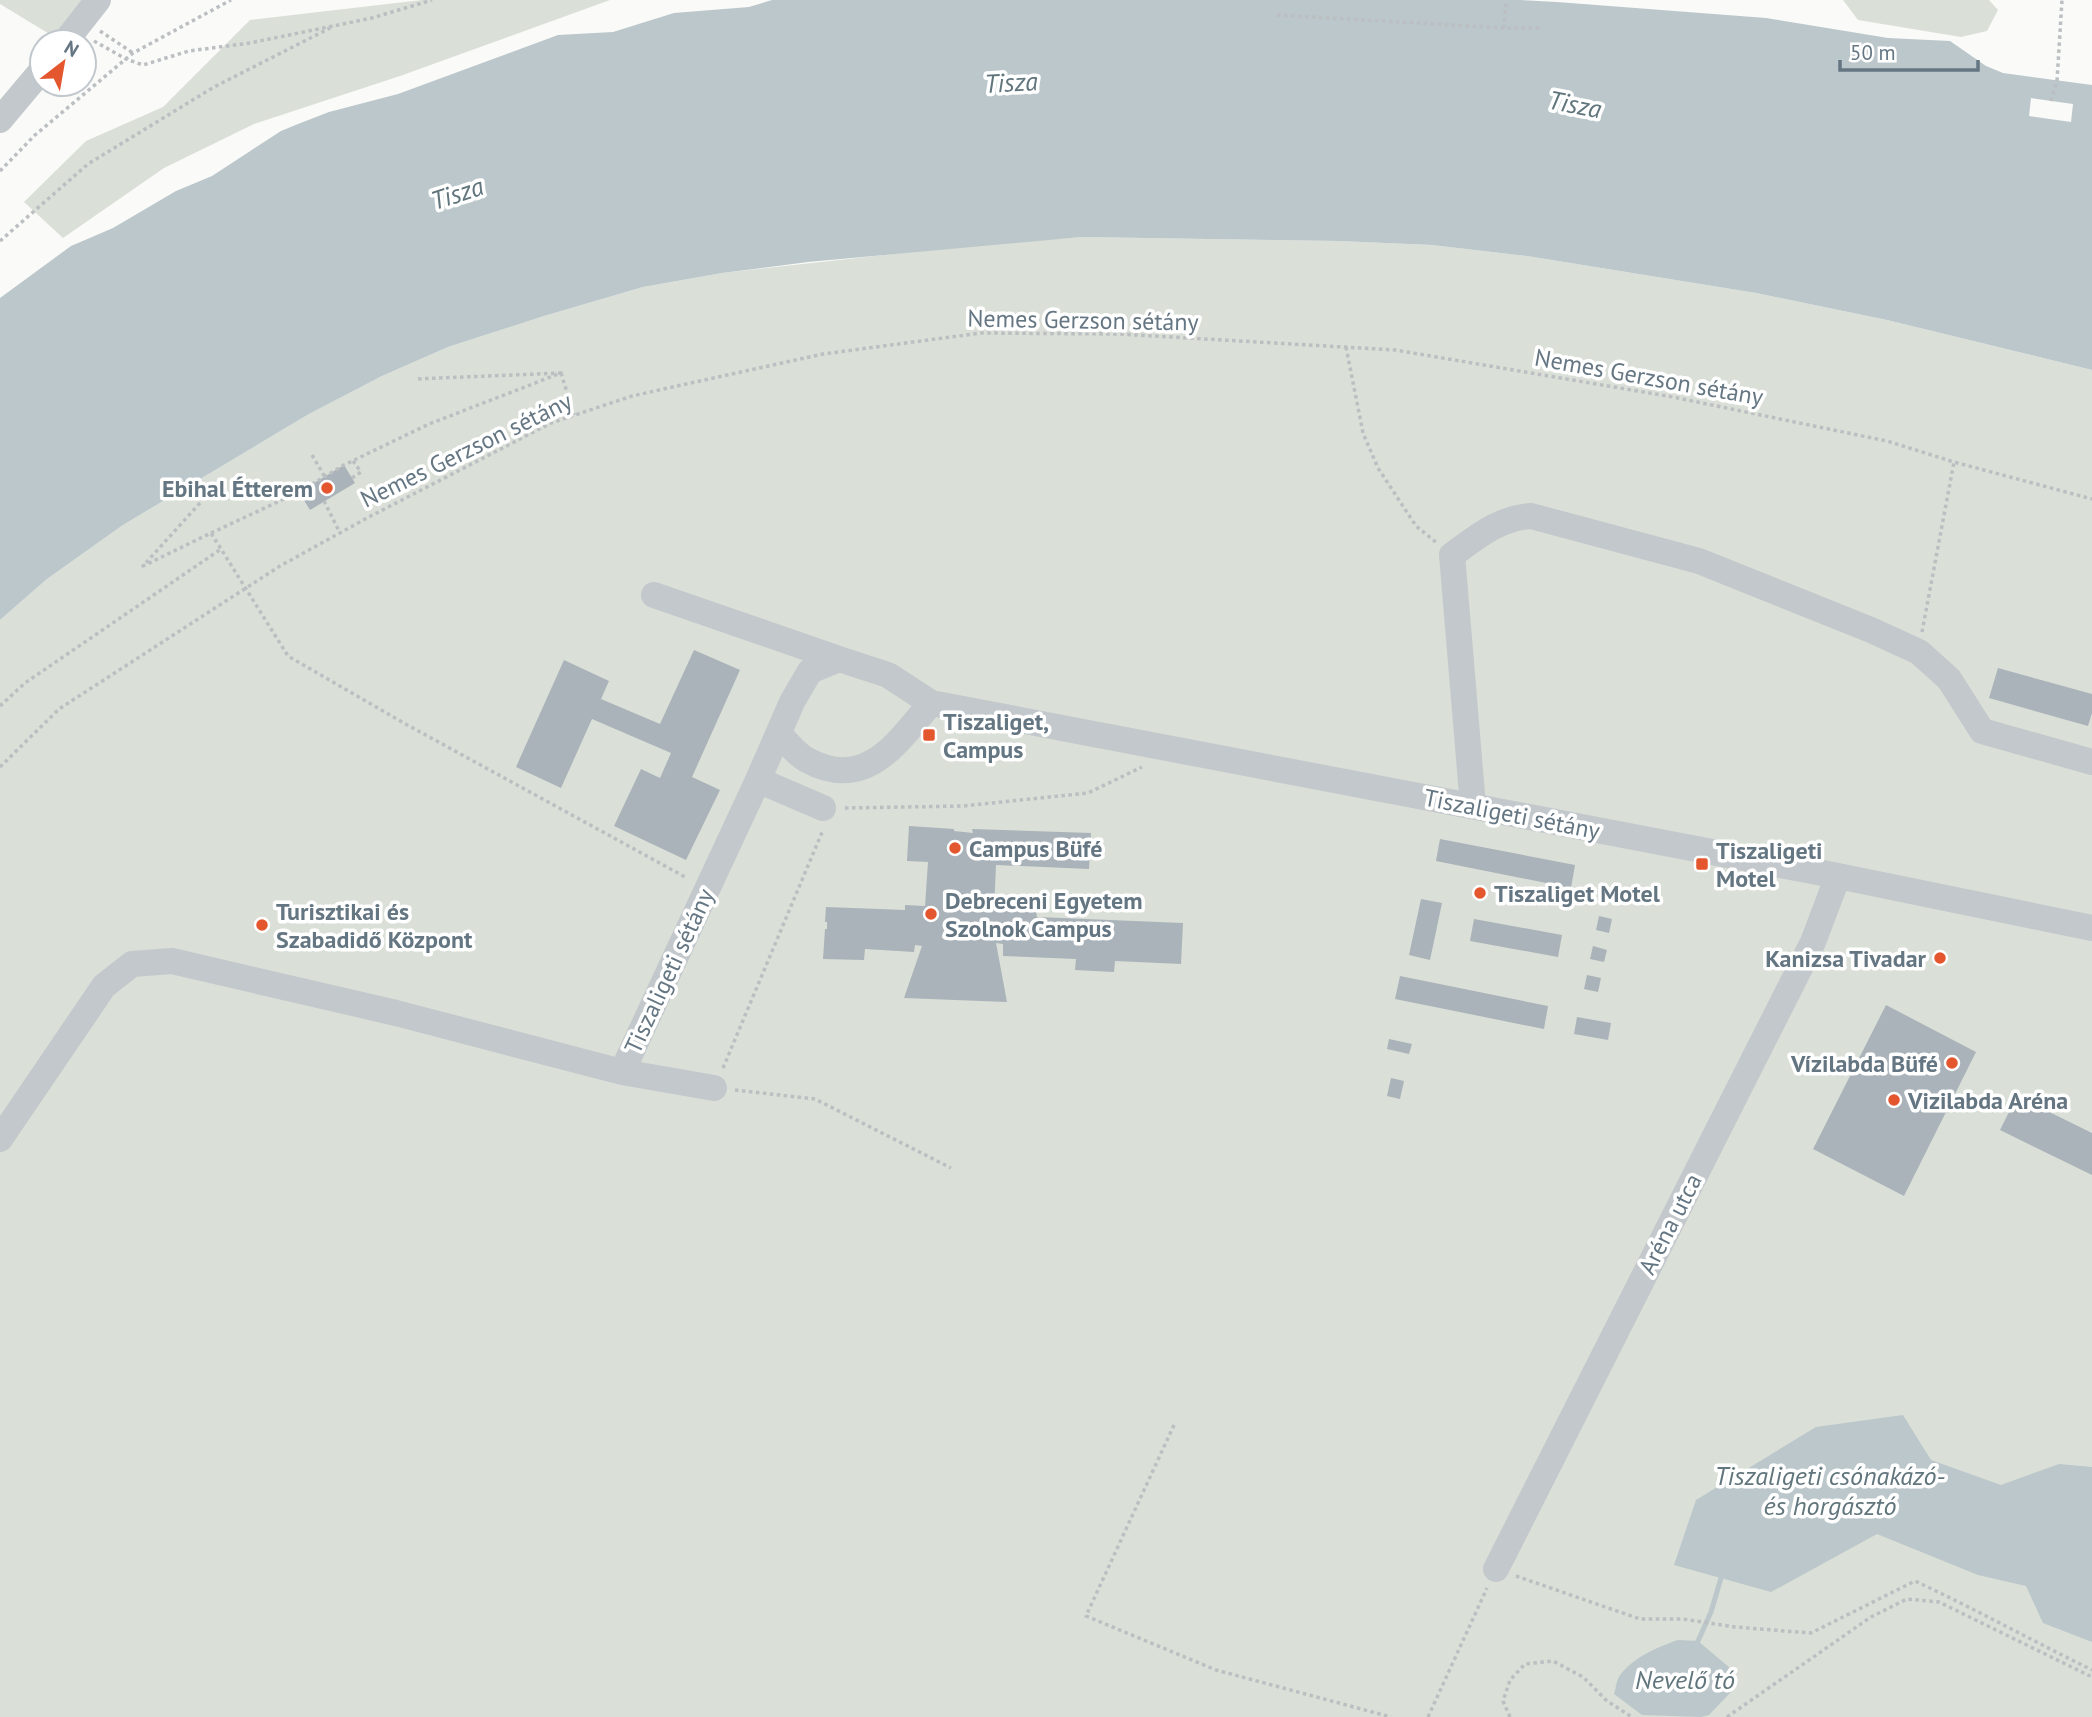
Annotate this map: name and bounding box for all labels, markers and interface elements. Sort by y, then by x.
north arrow [28,28,98,98]
scale bar [1840,28,1978,72]
text: N [60,35,83,62]
text: 50 m [1850,39,1896,66]
water label: Tisza [983,64,1039,100]
water label: Tisza [1546,83,1605,125]
water label: Tisza [427,169,488,217]
street label: Nemes Gerzson sétány [967,302,1199,338]
street label: Nemes Gerzson sétány [1532,342,1766,412]
street label: Nemes Gerzson sétány [355,385,577,515]
place label: Ebihal Étterem [162,473,313,504]
marker: Ebihal Étterem [319,480,335,496]
place label: Tiszaliget, Campus [943,706,1049,765]
marker: Tiszaliget, Campus [921,727,937,743]
street label: Tiszaligeti sétány [1421,782,1603,846]
place label: Campus Büfé [969,833,1102,864]
place label: Tiszaligeti Motel [1716,835,1823,894]
marker: Campus Büfé [947,840,963,856]
marker: Tiszaligeti Motel [1694,856,1710,872]
place label: Tiszaliget Motel [1494,878,1661,909]
street label: Tiszaligeti sétány [617,883,721,1059]
place label: Debreceni Egyetem Szolnok Campus [945,885,1143,944]
marker: Tiszaliget Motel [1472,885,1488,901]
place label: Turisztikai és Szabadidő Központ [276,896,473,955]
marker: Debreceni Egyetem Szolnok Campus [923,906,939,922]
marker: Turisztikai és Szabadidő Központ [254,917,270,933]
place label: Kanizsa Tivadar [1765,943,1927,974]
marker: Kanizsa Tivadar [1932,950,1948,966]
place label: Vízilabda Büfé [1790,1048,1938,1079]
marker: Vízilabda Büfé [1944,1055,1960,1071]
place label: Vizilabda Aréna [1907,1085,2068,1116]
marker: Vizilabda Aréna [1886,1092,1902,1108]
street label: Aréna utca [1631,1168,1709,1280]
water label: Tiszaligeti csónakázó- és horgásztó [1715,1459,1946,1522]
water label: Nevelő tó [1635,1663,1735,1696]

